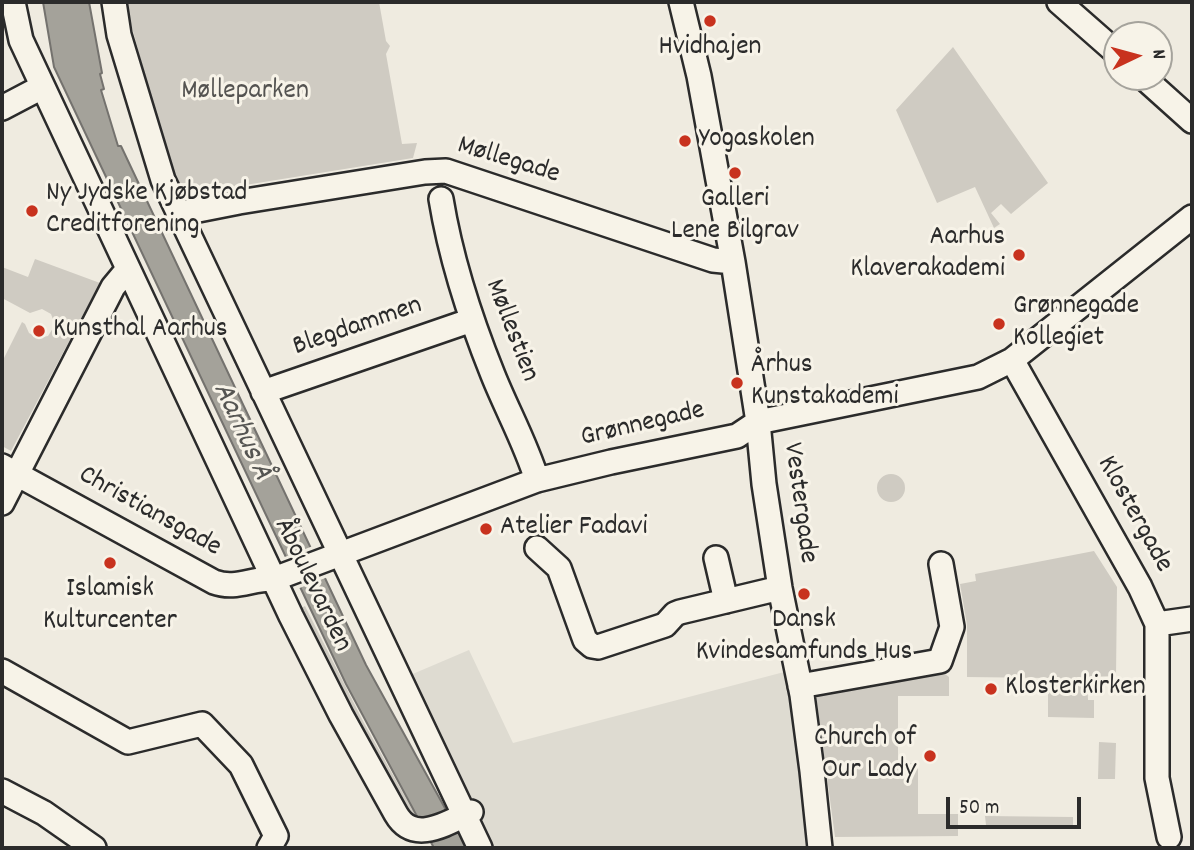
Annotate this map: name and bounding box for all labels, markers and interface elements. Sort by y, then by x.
marker: Hvidhajen [702,13,718,29]
north arrow [1103,21,1173,91]
place label: Hvidhajen [659,32,761,66]
text: N [1144,48,1171,60]
park label: Mølleparken [181,76,309,110]
place label: Yogaskolen [699,124,815,158]
street label: Møllegade [453,131,563,193]
marker: Yogaskolen [677,133,693,149]
marker: Galleri Lene Bilgrav [727,165,743,181]
place label: Ny Jydske Kjøbstad Creditforening [46,178,247,244]
place label: Galleri Lene Bilgrav [671,184,799,250]
marker: Ny Jydske Kjøbstad Creditforening [24,203,40,219]
place label: Aarhus Klaverakademi [850,222,1005,288]
marker: Aarhus Klaverakademi [1011,247,1027,263]
street label: Møllestien [475,275,545,387]
street label: Blegdammen [289,290,427,366]
place label: Grønnegade Kollegiet [1013,291,1139,357]
place label: Kunsthal Aarhus [53,314,228,348]
marker: Grønnegade Kollegiet [991,316,1007,332]
marker: Kunsthal Aarhus [31,323,47,339]
place label: Århus Kunstakademi [751,350,899,416]
marker: Århus Kunstakademi [729,375,745,391]
water label: Aarhus Å [202,378,278,486]
street label: Grønnegade [578,395,708,457]
street label: Vestergade [773,441,823,565]
street label: Klostergade [1087,451,1179,579]
street label: Christiansgade [72,460,226,566]
place label: Atelier Fadavi [500,512,648,546]
street label: Åboulevarden [264,514,358,658]
marker: Atelier Fadavi [478,521,494,537]
marker: Islamisk Kulturcenter [102,555,118,571]
place label: Islamisk Kulturcenter [43,574,177,640]
marker: Dansk Kvindesamfunds Hus [796,586,812,602]
place label: Dansk Kvindesamfunds Hus [696,605,912,671]
place label: Klosterkirken [1005,672,1146,706]
marker: Klosterkirken [983,681,999,697]
place label: Church of Our Lady [814,723,916,789]
marker: Church of Our Lady [922,748,938,764]
scale bar [949,784,1084,828]
text: 50 m [959,794,999,824]

